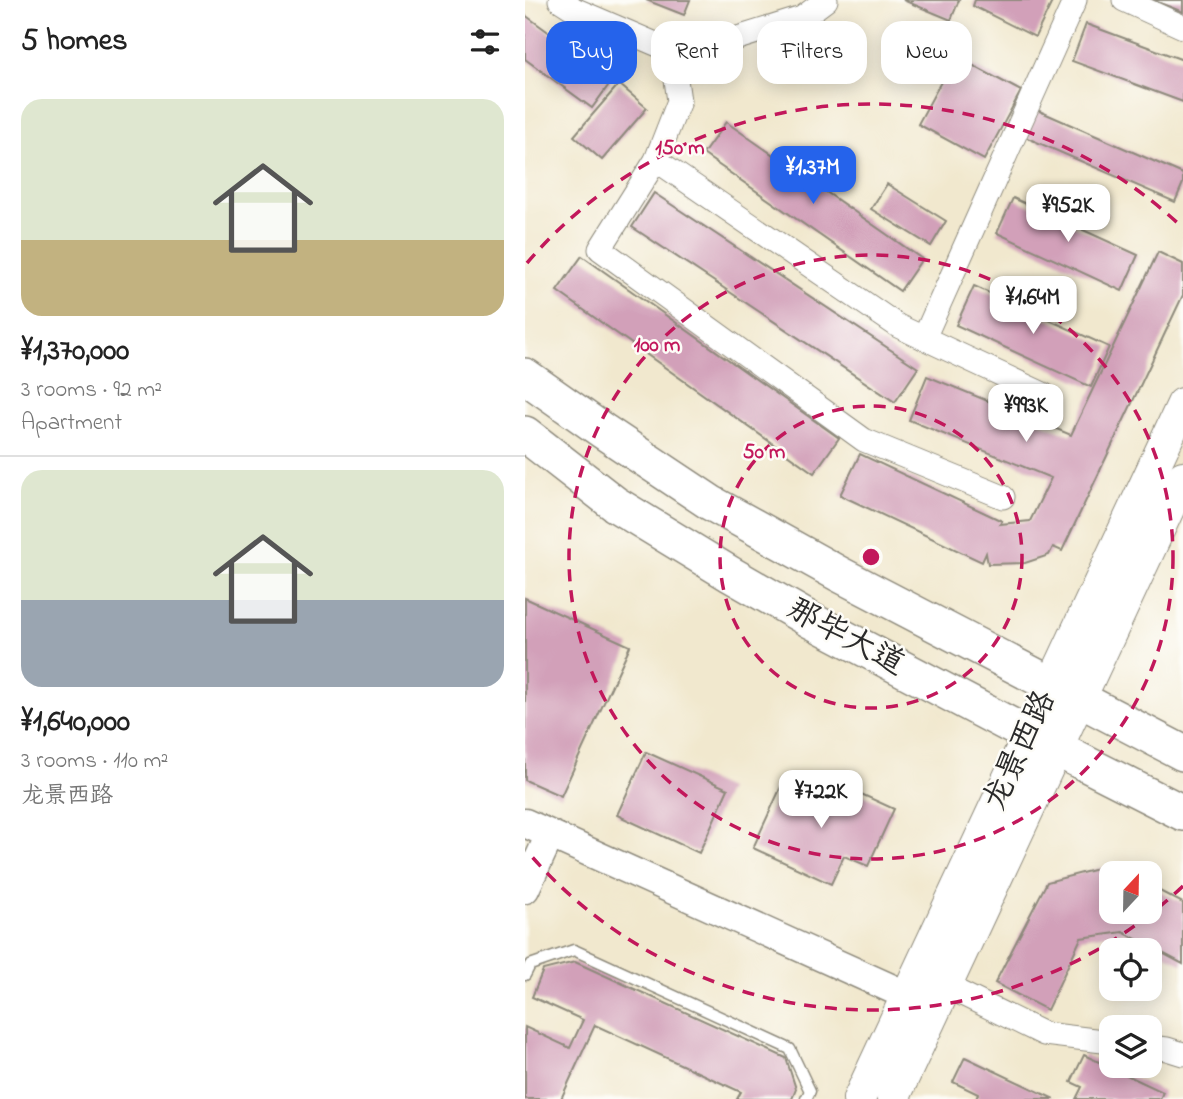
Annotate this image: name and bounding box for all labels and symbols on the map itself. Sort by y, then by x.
text: 150 m [655,134,705,164]
pin: ¥1.37M [756,146,870,206]
pin: ¥952K [1019,184,1117,244]
pin: ¥1.64M [976,276,1090,336]
text: 100 m [634,331,680,361]
pin: ¥993K [977,384,1075,444]
text: 50 m [743,438,785,468]
centre of rings [859,545,883,569]
street label: 那毕大道 [777,587,913,689]
street label: 龙景西路 [973,683,1069,819]
pin: ¥722K [772,770,870,830]
north arrow [1099,861,1162,924]

